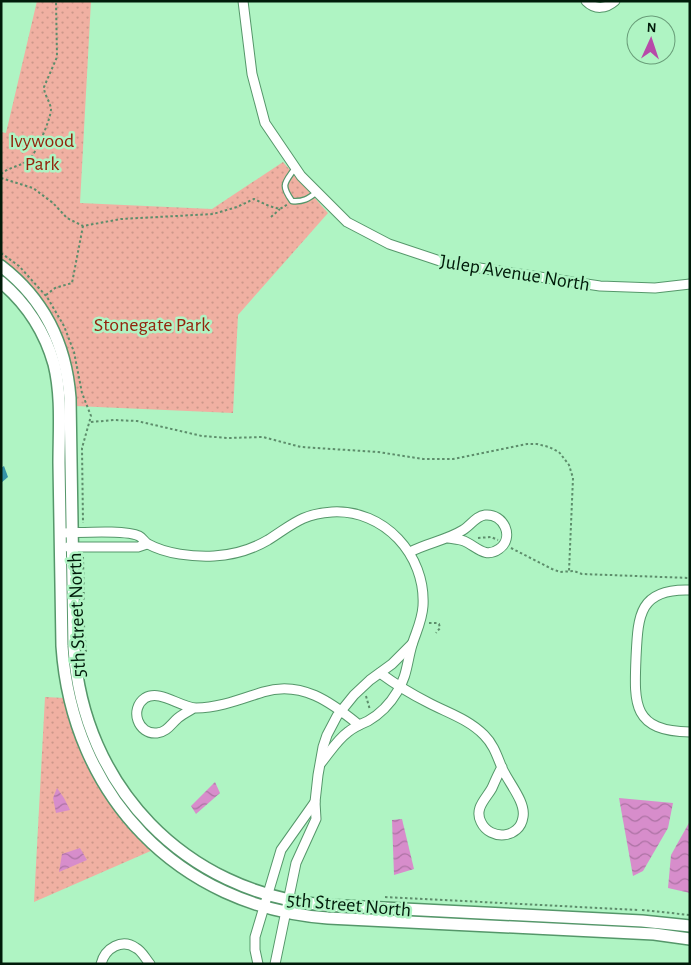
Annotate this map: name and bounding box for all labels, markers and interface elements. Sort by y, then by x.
north arrow [626,15,676,65]
text: N [646,21,657,35]
park label: Ivywood Park [10,131,74,174]
street label: Julep Avenue North [438,251,591,295]
park label: Stonegate Park [94,315,210,335]
street label: 5th Street North [65,552,89,678]
street label: 5th Street North [286,890,412,920]

